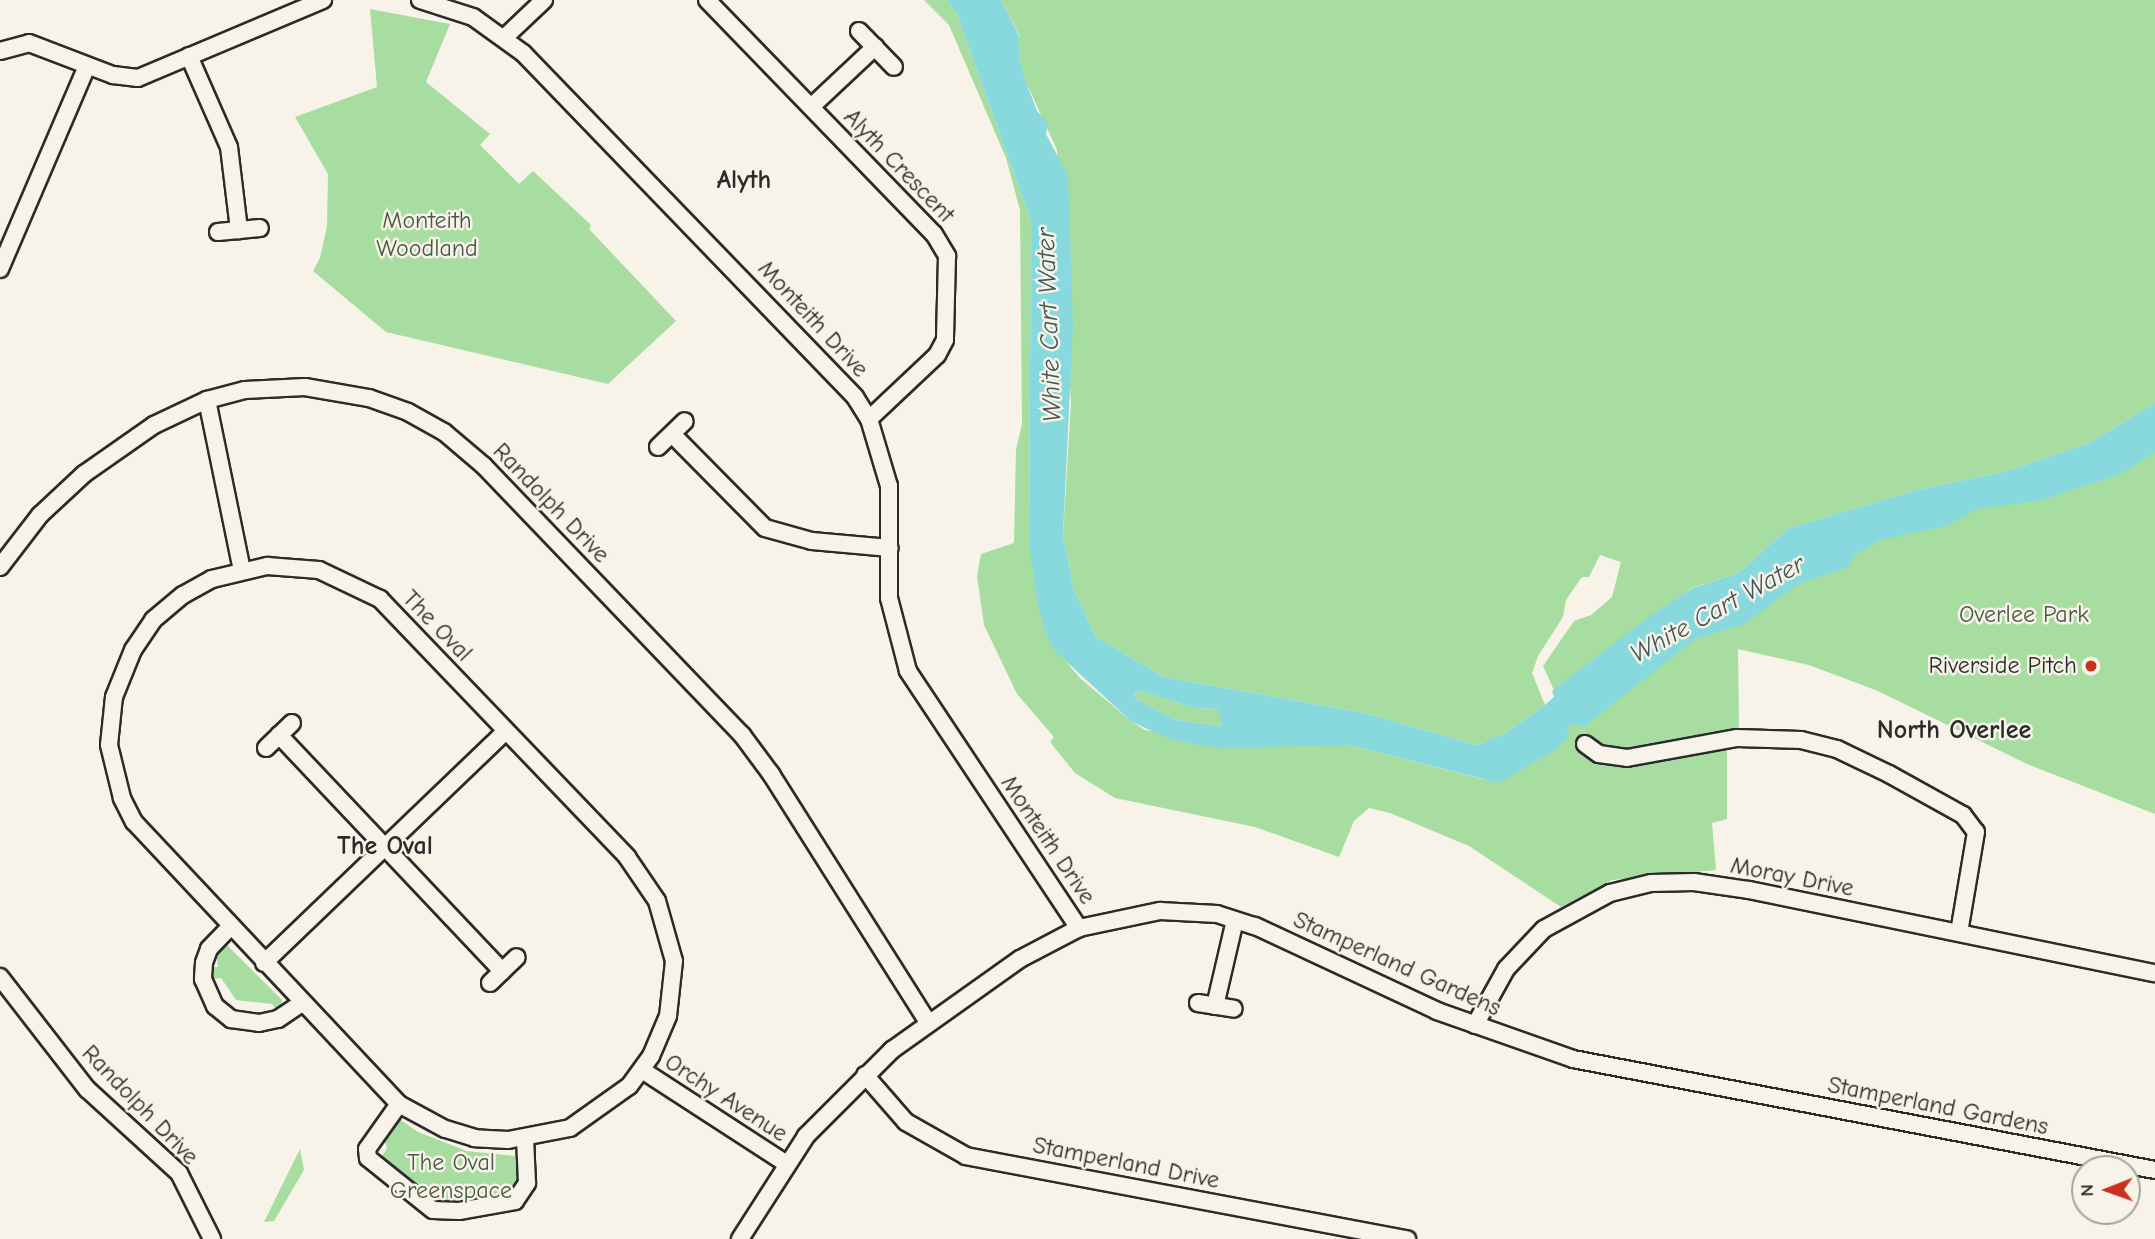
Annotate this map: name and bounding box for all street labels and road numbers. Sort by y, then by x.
street label: Alyth Crescent [838,103,960,229]
street label: Monteith Drive [752,255,874,383]
street label: Randolph Drive [487,437,615,569]
street label: The Oval [396,584,478,668]
street label: Monteith Drive [994,770,1102,910]
street label: Moray Drive [1728,851,1856,903]
street label: Stamperland Gardens [1289,905,1505,1023]
street label: Randolph Drive [76,1039,204,1171]
street label: Orchy Avenue [659,1048,793,1148]
street label: Stamperland Gardens [1825,1070,2051,1142]
street label: Stamperland Drive [1030,1131,1222,1195]

